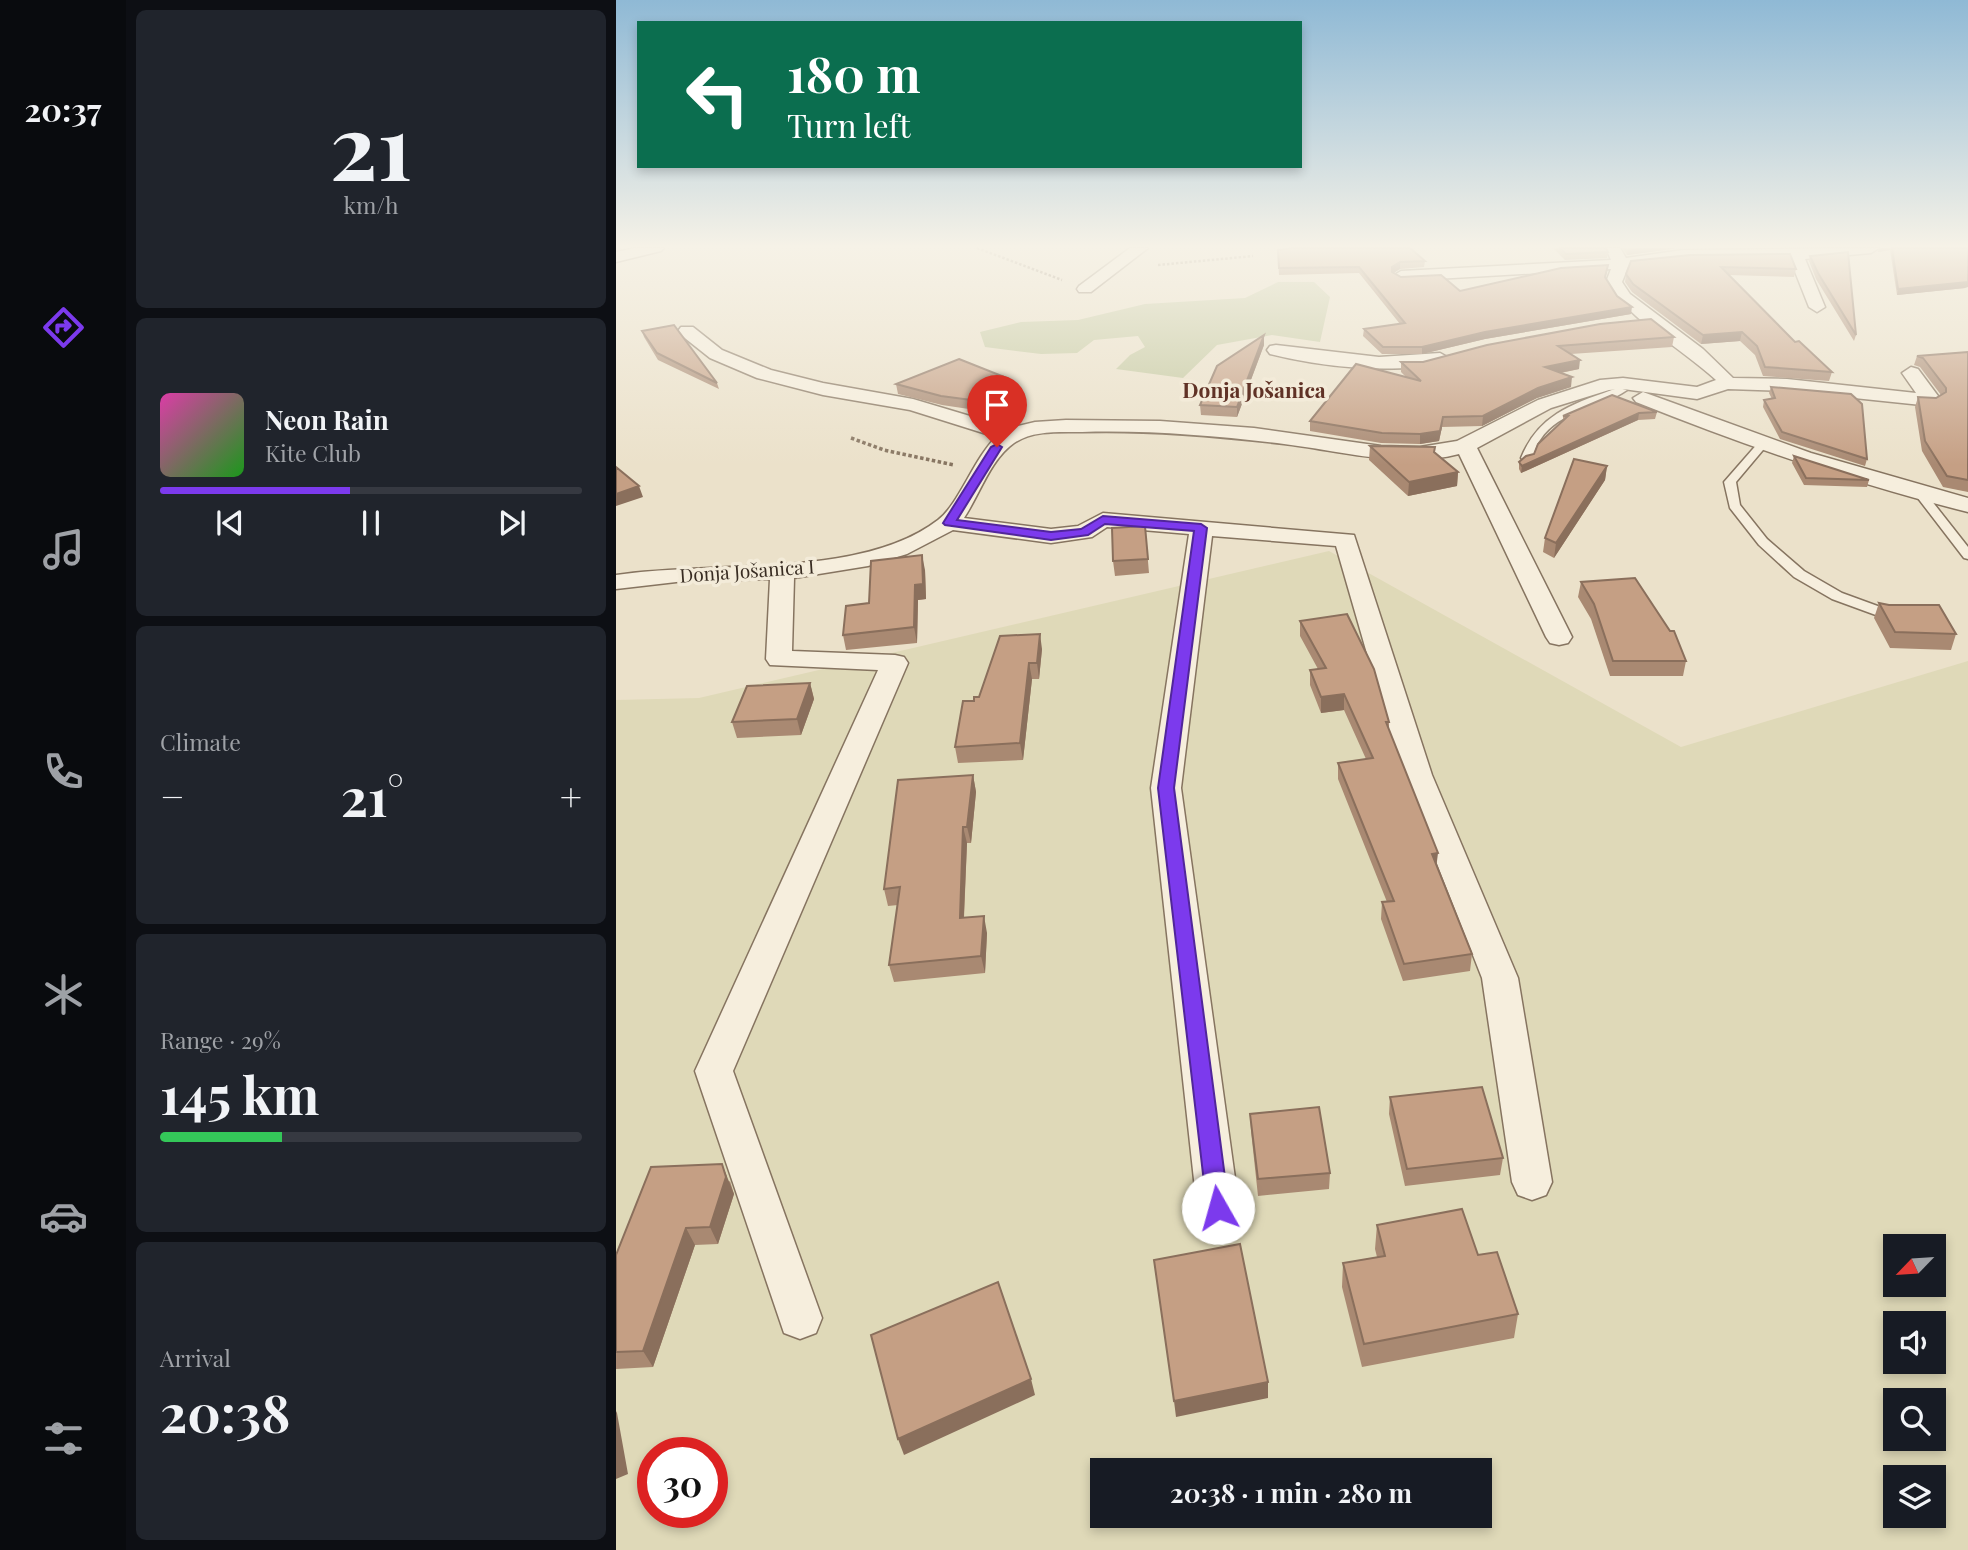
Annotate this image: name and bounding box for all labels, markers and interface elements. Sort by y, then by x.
text: 180 m [787,40,921,105]
icon: left [672,49,763,140]
text: 21 [330,83,412,204]
text: 20:37 [25,87,101,130]
text: Turn left [787,103,911,146]
text: km/h [343,189,399,220]
icon: directions [39,303,88,352]
pin [967,375,1027,447]
district label: Donja Jošanica [1182,375,1326,403]
icon: arrive [978,386,1016,424]
text: Neon Rain [265,402,389,437]
text: Kite Club [265,437,361,468]
icon: previous [211,504,249,542]
icon: pause [352,504,390,542]
icon: next [493,504,531,542]
icon: music [39,525,88,574]
street label: Donja Jošanica I [679,552,815,588]
text: Climate [160,726,241,757]
icon: phone [39,747,88,796]
text: 21° [341,761,404,830]
text: − [160,770,185,821]
text: + [560,770,582,821]
icon: climate [39,970,88,1019]
text: Range · 29% [160,1024,281,1055]
text: 145 km [160,1059,319,1128]
position arrow [1181,1171,1255,1245]
icon: car [39,1192,88,1241]
north arrow [1883,1234,1946,1297]
map controls [1883,1234,1946,1528]
button: sound [1883,1311,1946,1374]
text: Arrival [160,1342,231,1373]
text: 20:38 [160,1377,290,1446]
button: search [1883,1388,1946,1451]
icon: filters [39,1414,88,1463]
speed limit sign: 30 [637,1437,728,1528]
button: layers [1883,1465,1946,1528]
text: 20:38 · 1 min · 280 m [1170,1475,1412,1510]

